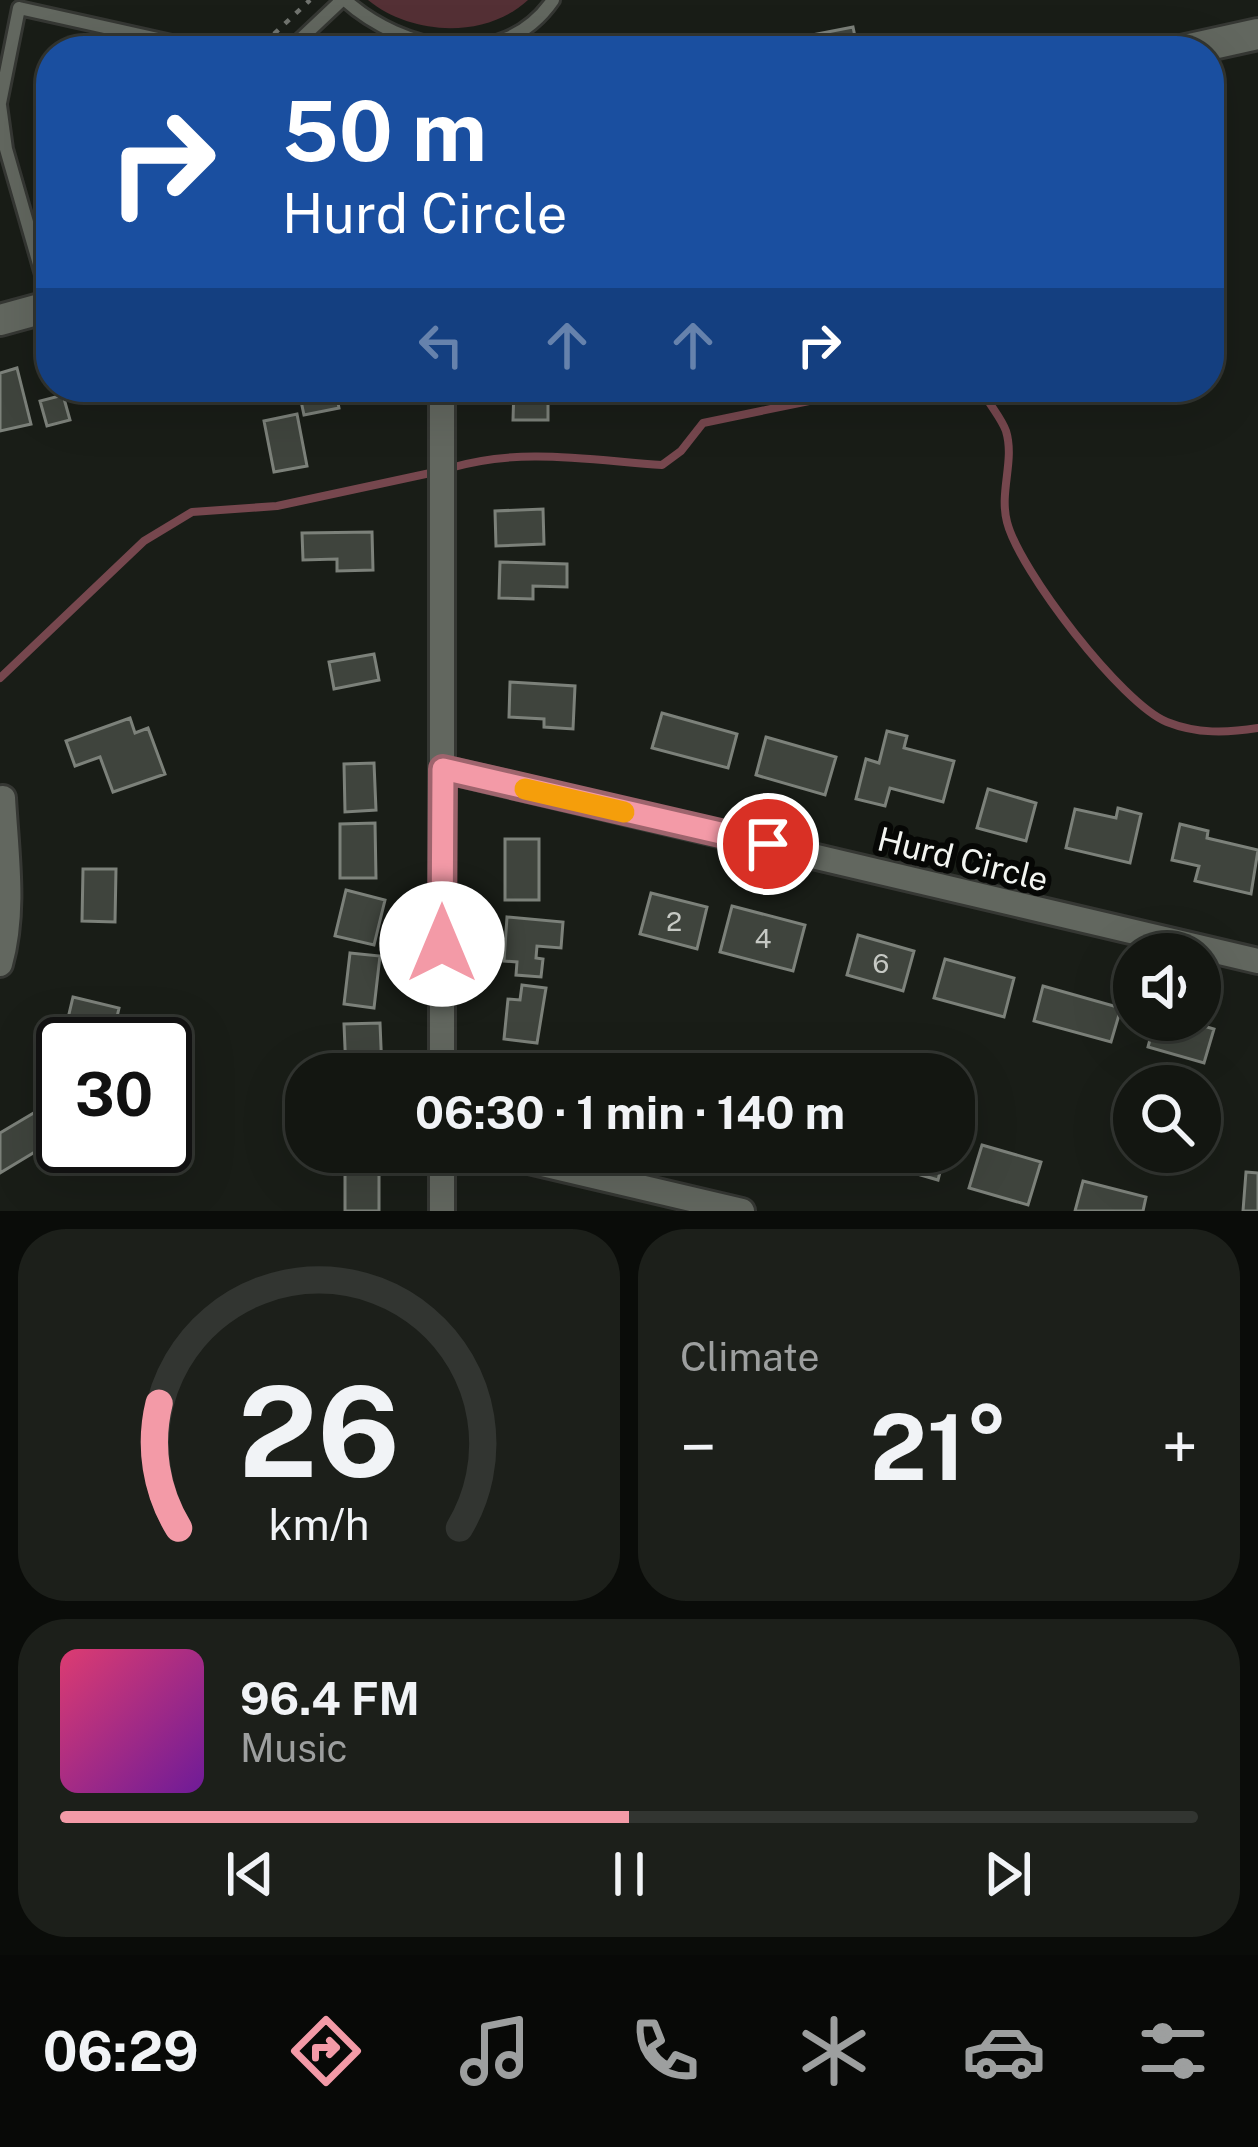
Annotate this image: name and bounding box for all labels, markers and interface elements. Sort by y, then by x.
text: 50 m [282,81,487,180]
icon: right [84,84,240,240]
text: Hurd Circle [282,182,567,245]
icon: left [408,312,474,378]
icon: ahead [534,312,600,378]
icon: ahead [660,312,726,378]
icon: right [786,312,852,378]
pin [717,793,819,895]
icon: arrive [735,811,801,877]
street label: Hurd Circle [874,819,1052,899]
position arrow [379,881,505,1007]
house number: 2 [666,905,682,937]
house number: 4 [755,922,772,954]
map controls [1113,933,1221,1173]
button: sound [1113,933,1221,1041]
house number: 6 [873,947,889,979]
speed limit sign: 30 [36,1017,192,1173]
button: search [1113,1065,1221,1173]
text: 06:30 · 1 min · 140 m [415,1086,845,1139]
text: Climate [680,1334,820,1380]
text: 26 [238,1358,400,1505]
text: 21° [870,1394,1008,1500]
text: − [680,1408,717,1486]
text: + [1161,1408,1198,1486]
text: km/h [269,1499,369,1550]
text: 96.4 FM [240,1672,420,1725]
text: Music [240,1725,348,1771]
icon: previous [217,1841,283,1907]
icon: pause [596,1841,662,1907]
icon: next [975,1841,1041,1907]
icon: directions [284,2009,368,2093]
icon: music [453,2009,537,2093]
icon: phone [623,2009,707,2093]
icon: climate [792,2009,876,2093]
icon: car [962,2009,1046,2093]
icon: filters [1131,2009,1215,2093]
text: 06:29 [43,2020,199,2083]

